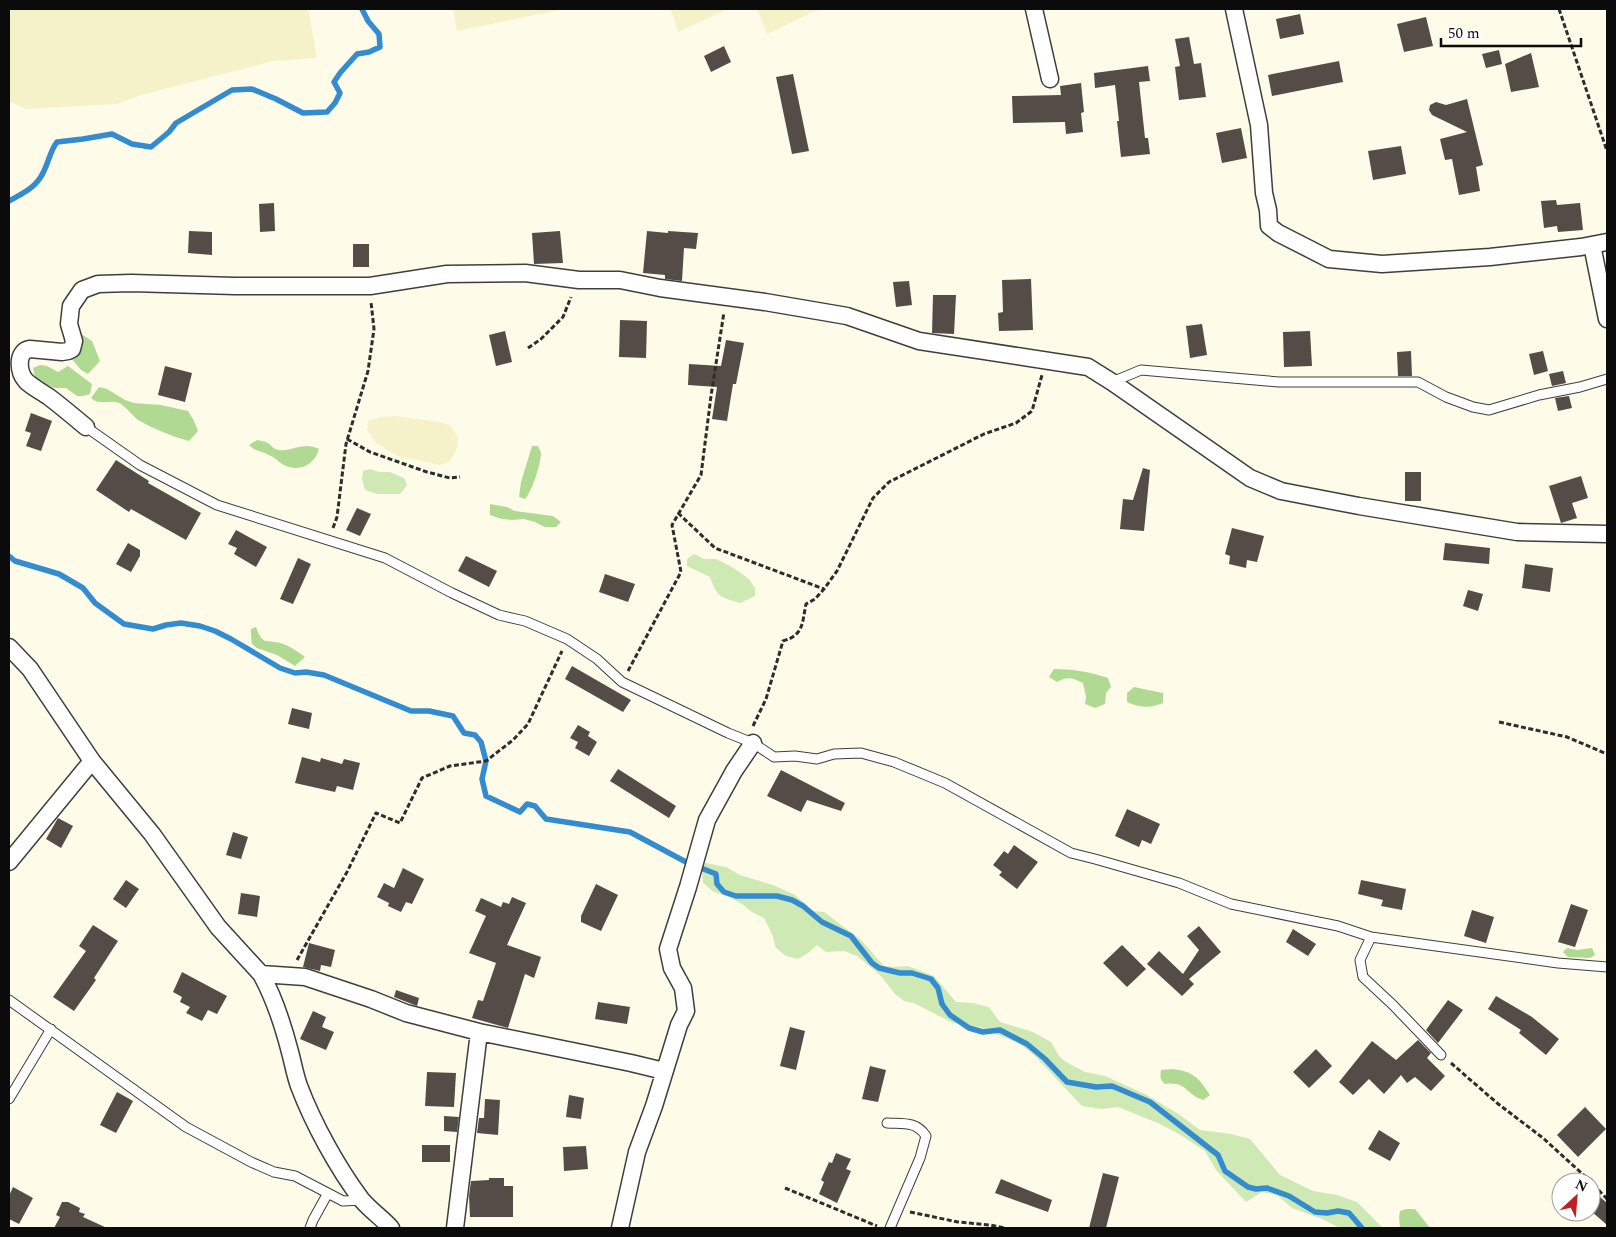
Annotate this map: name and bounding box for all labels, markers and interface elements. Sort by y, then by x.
scale bar [1441,15,1581,47]
text: 50 m [1448,22,1480,45]
north arrow [1551,1172,1601,1222]
text: N [1572,1174,1591,1198]

